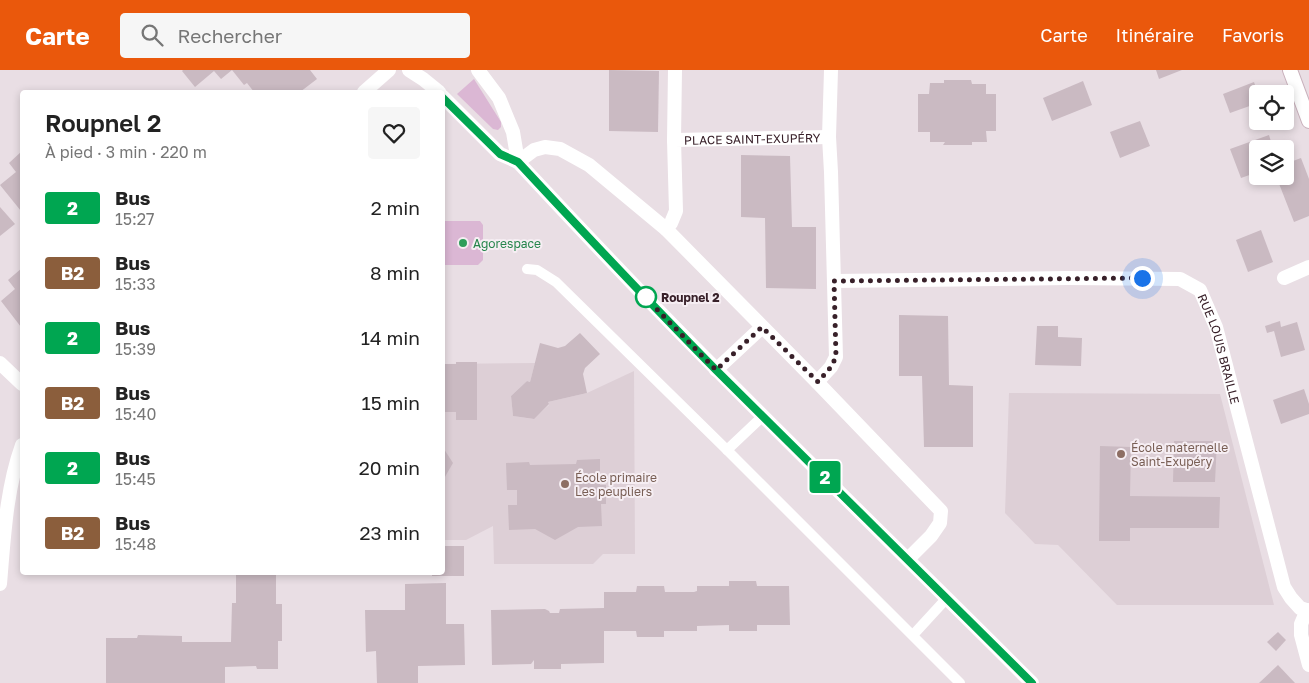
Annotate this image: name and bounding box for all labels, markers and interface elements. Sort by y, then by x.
search box [120,13,470,58]
text: Carte [25,21,90,50]
icon: search [138,21,166,49]
text: Rechercher [178,24,282,47]
text: Carte [1040,24,1088,46]
text: Itinéraire [1116,24,1194,46]
text: Favoris [1222,24,1284,46]
map controls [1249,85,1294,185]
button: locate [1249,85,1294,130]
button: heart [368,107,420,159]
text: Roupnel 2 [45,108,161,137]
street label: PLACE SAINT-EXUPÉRY [684,130,821,147]
button: layers [1249,140,1294,185]
text: À pied · 3 min · 220 m [45,142,207,162]
text: Bus [115,186,150,209]
text: 2 min [371,196,420,219]
text: 2 [67,197,78,219]
text: 15:27 [115,209,155,229]
place label: Agorespace [473,236,541,251]
marker: Agorespace [457,237,469,249]
text: Bus [115,251,150,274]
text: 8 min [370,261,420,284]
text: B2 [61,262,84,284]
your location [1130,266,1155,291]
text: 15:33 [115,274,156,294]
marker: Roupnel 2 [635,286,657,308]
place label: Roupnel 2 [661,290,720,305]
street label: RUE LOUIS BRAILLE [1195,291,1243,406]
text: Bus [115,316,150,339]
text: 14 min [361,326,420,349]
text: 2 [67,327,78,349]
text: 15:39 [115,339,156,359]
text: Bus [115,381,150,404]
text: 15 min [361,391,420,414]
text: B2 [61,392,84,414]
text: 15:40 [115,404,157,424]
place label: École maternelle Saint-Exupéry [1131,440,1228,469]
text: Bus [115,446,150,469]
marker: École maternelle Saint-Exupéry [1115,448,1127,460]
text: 20 min [359,456,420,479]
text: 2 [67,457,78,479]
line badge: 2 [809,461,841,493]
text: 2 [820,466,830,488]
text: 15:45 [115,469,156,489]
place label: École primaire Les peupliers [575,470,657,499]
marker: École primaire Les peupliers [559,478,571,490]
text: Bus [115,511,150,534]
text: 23 min [360,521,420,544]
text: B2 [61,522,84,544]
text: 15:48 [115,534,156,554]

